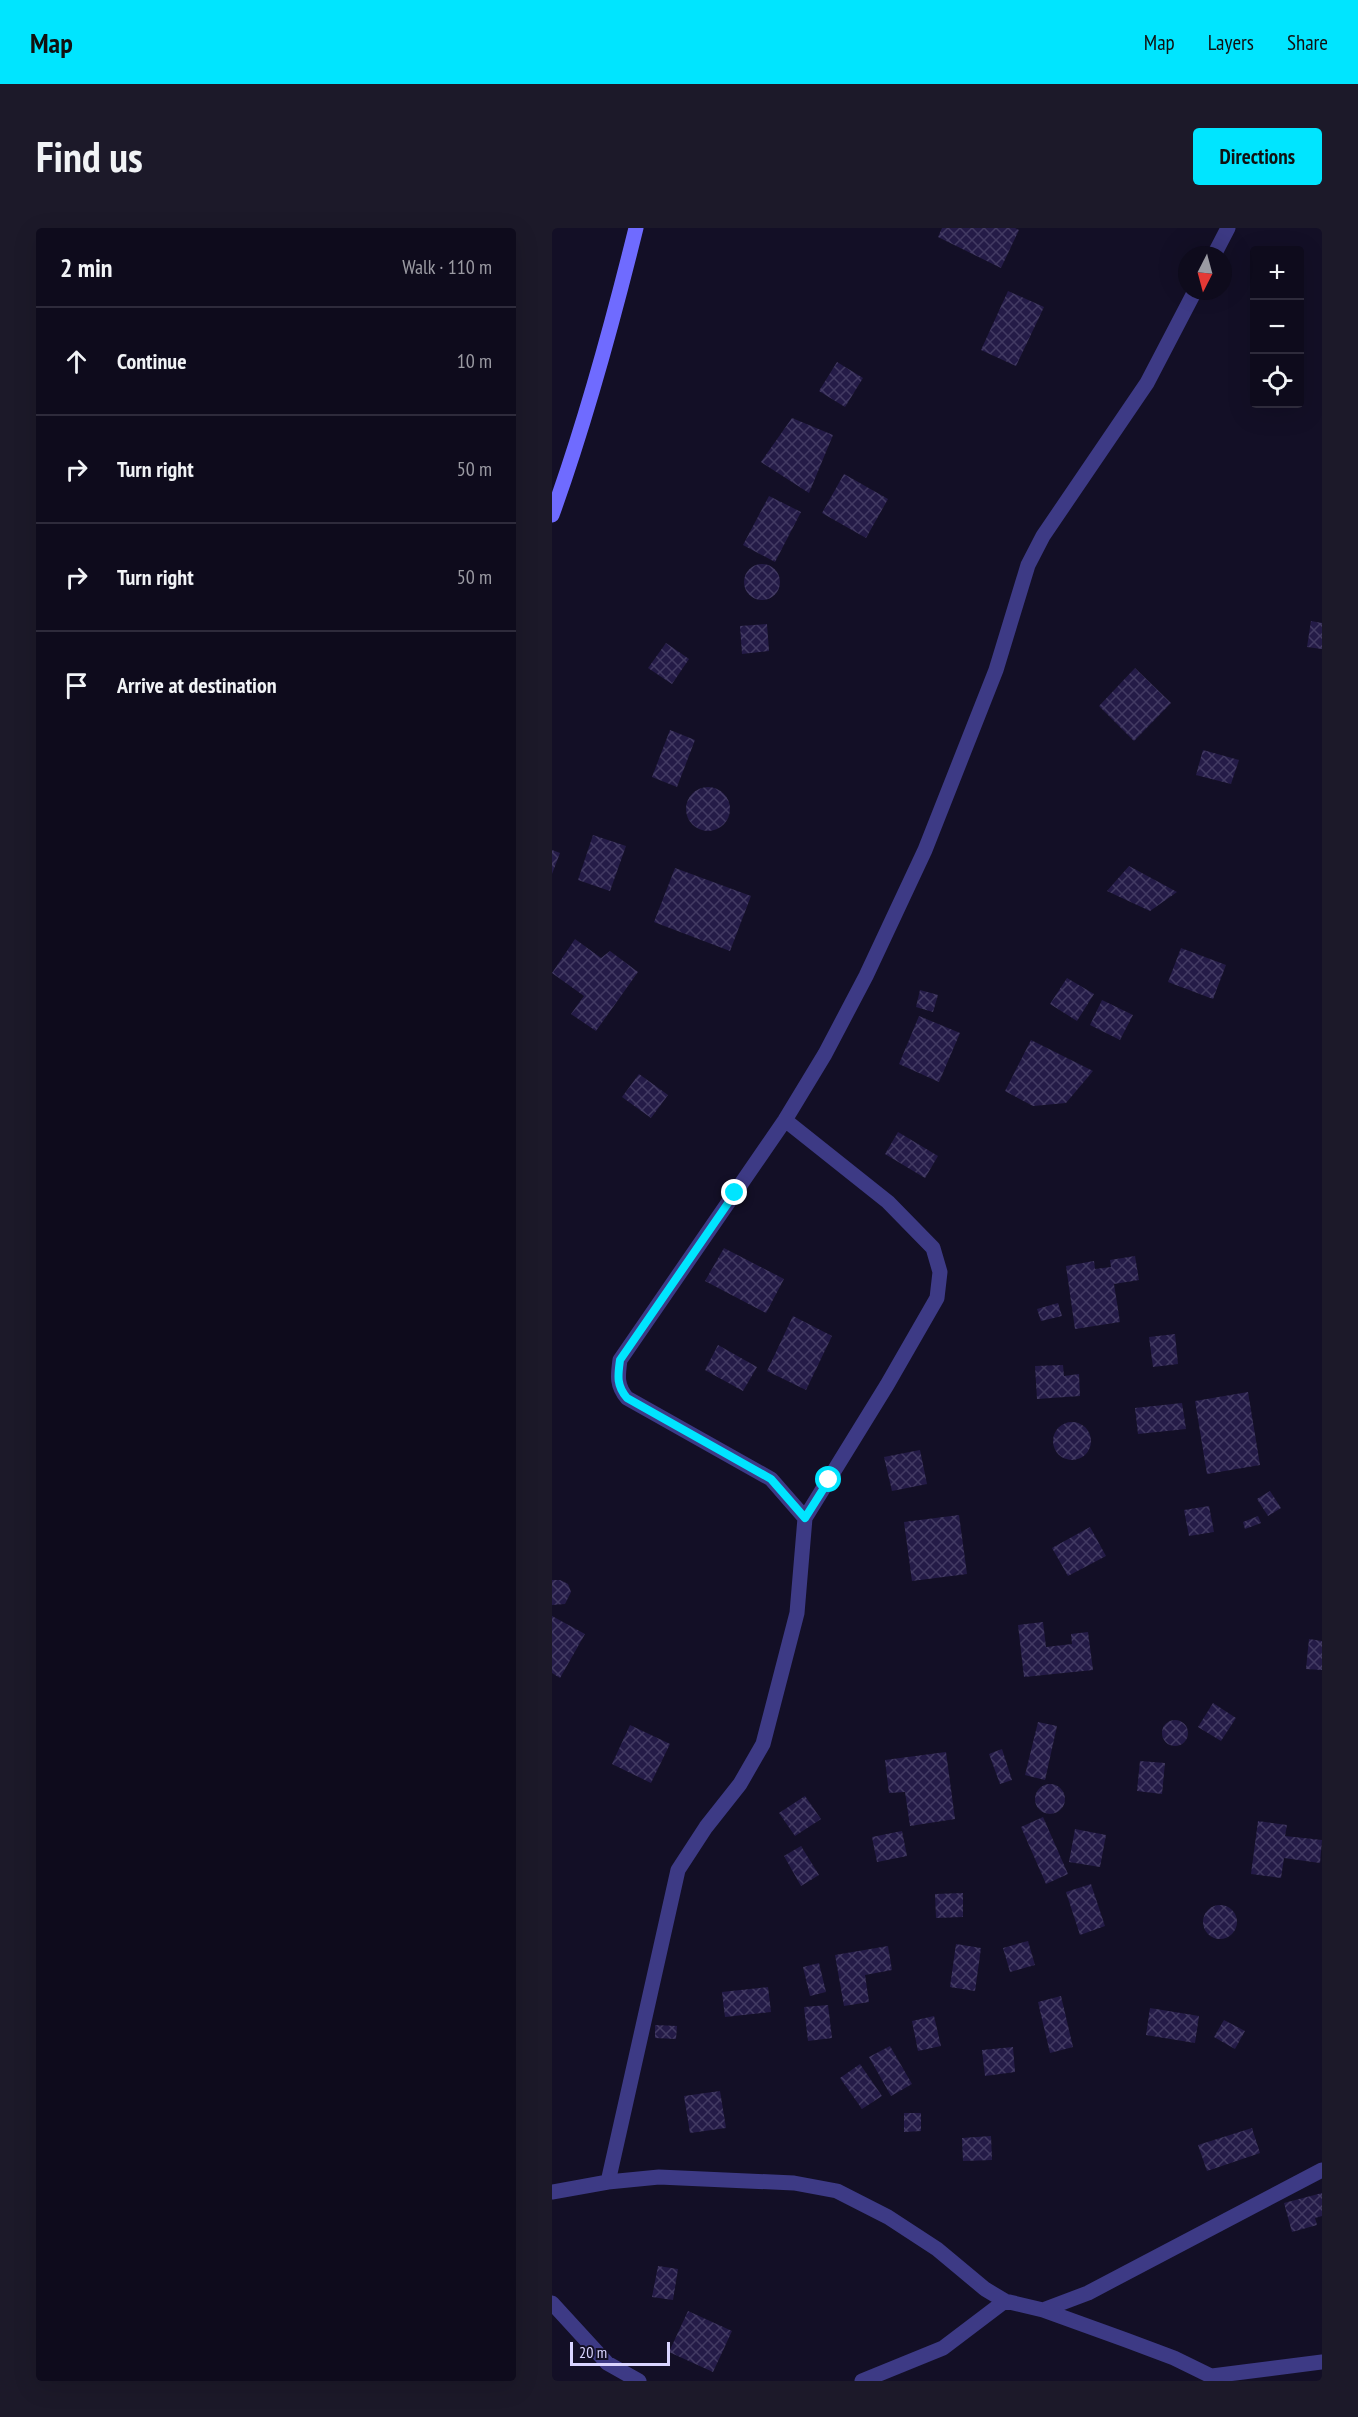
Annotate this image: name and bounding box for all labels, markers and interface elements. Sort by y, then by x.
text: Map [30,24,73,61]
text: Map [1144,29,1175,56]
text: Layers [1208,29,1254,56]
text: Share [1287,29,1328,56]
button: Directions [1193,128,1322,185]
text: Find us [36,129,143,184]
north arrow [1178,246,1232,300]
map controls [1250,246,1304,408]
button: + [1250,246,1304,300]
text: 2 min [60,251,113,284]
text: Walk · 110 m [402,254,492,280]
button: − [1250,300,1304,354]
icon: ahead [60,345,93,378]
text: Continue [117,347,187,375]
text: 10 m [457,348,492,374]
button: locate [1250,354,1304,408]
icon: right [60,453,93,486]
text: Turn right [117,455,194,483]
text: 50 m [457,456,492,482]
icon: right [60,561,93,594]
text: Turn right [117,563,194,591]
text: 50 m [457,564,492,590]
icon: arrive [60,669,93,702]
text: Arrive at destination [117,671,277,699]
route end [721,1179,747,1205]
route start [815,1466,841,1492]
scale bar [570,2339,670,2366]
text: 20 m [579,2342,607,2362]

